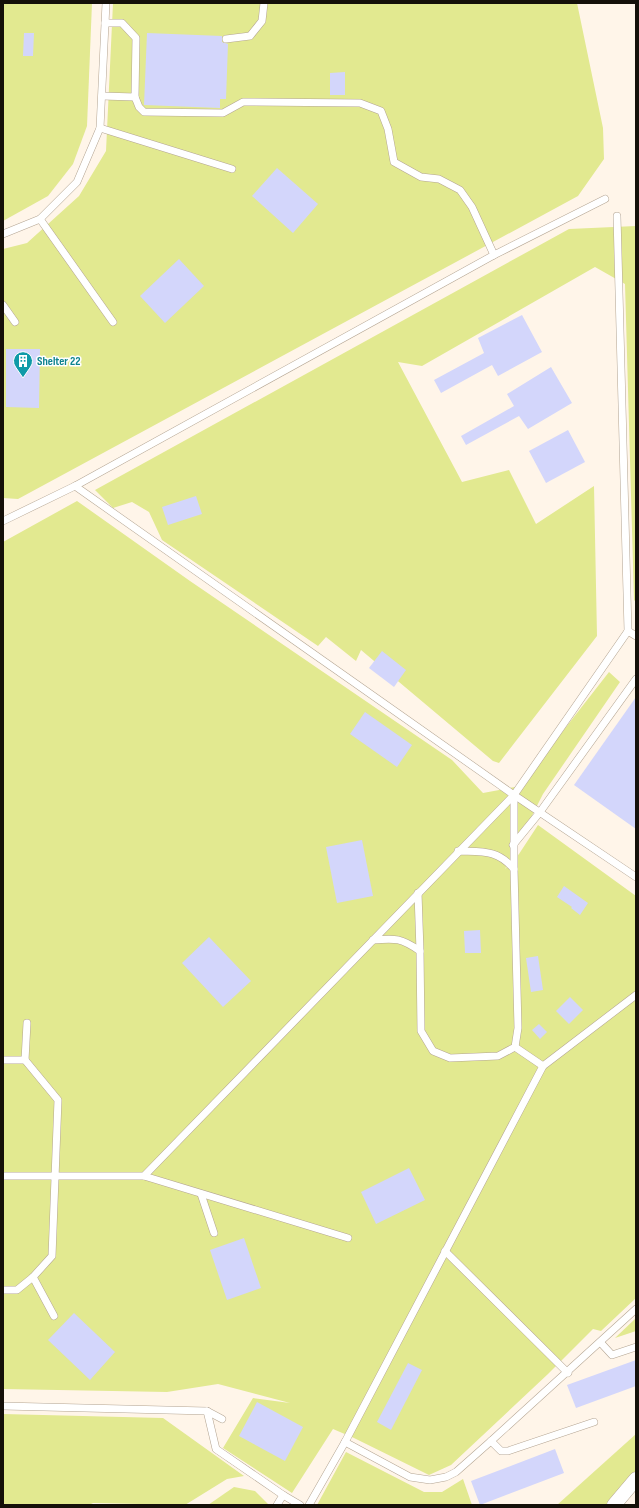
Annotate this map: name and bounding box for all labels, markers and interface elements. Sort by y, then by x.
building icon: Shelter 22 [12,350,34,378]
place label: Shelter 22 [37,354,80,369]

